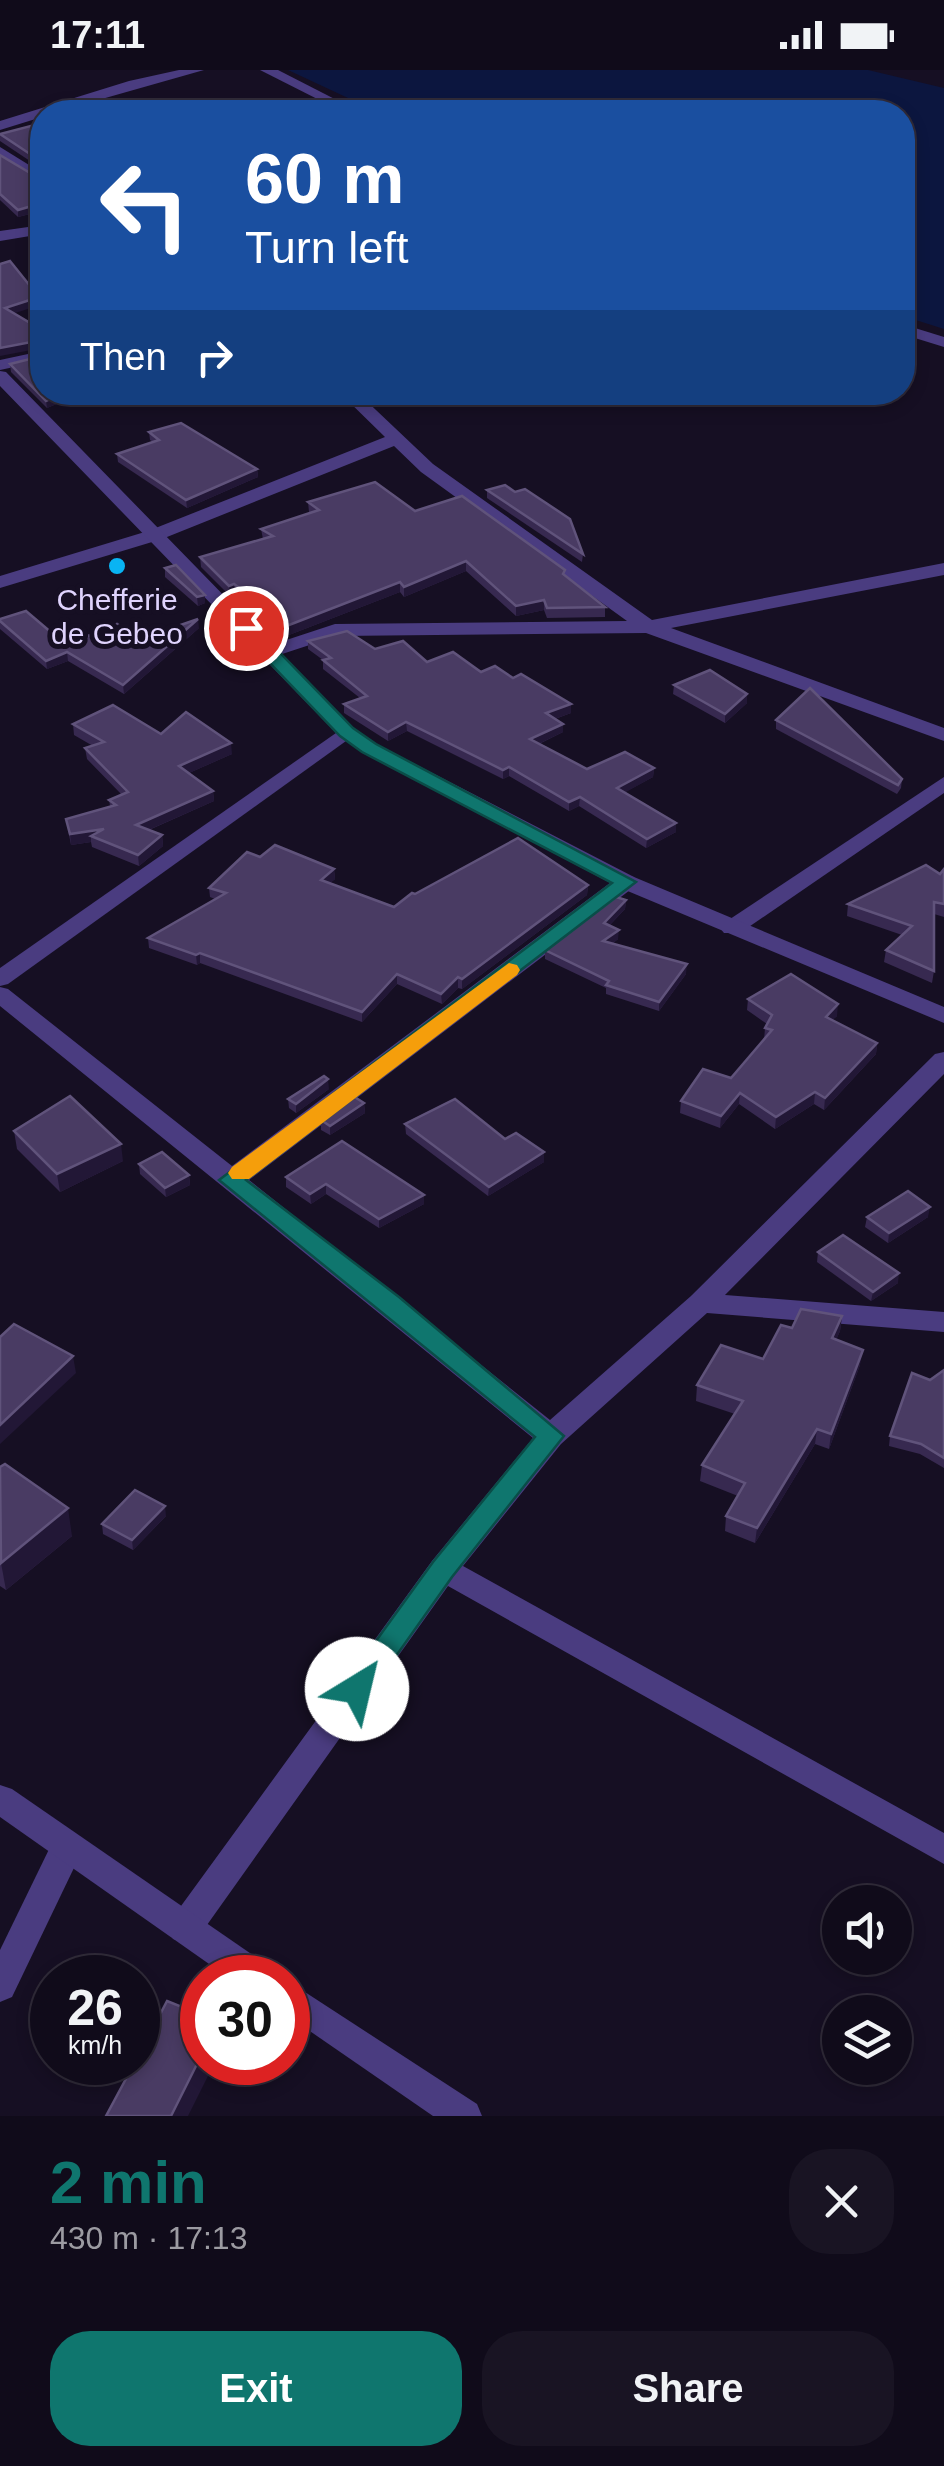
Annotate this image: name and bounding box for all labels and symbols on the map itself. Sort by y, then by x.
marker: Chefferie de Gebeo [106,555,128,577]
place label: Chefferie de Gebeo [51,583,183,650]
pin [204,586,289,671]
position arrow [305,1637,409,1741]
speed limit sign: 30 [180,1955,310,2085]

